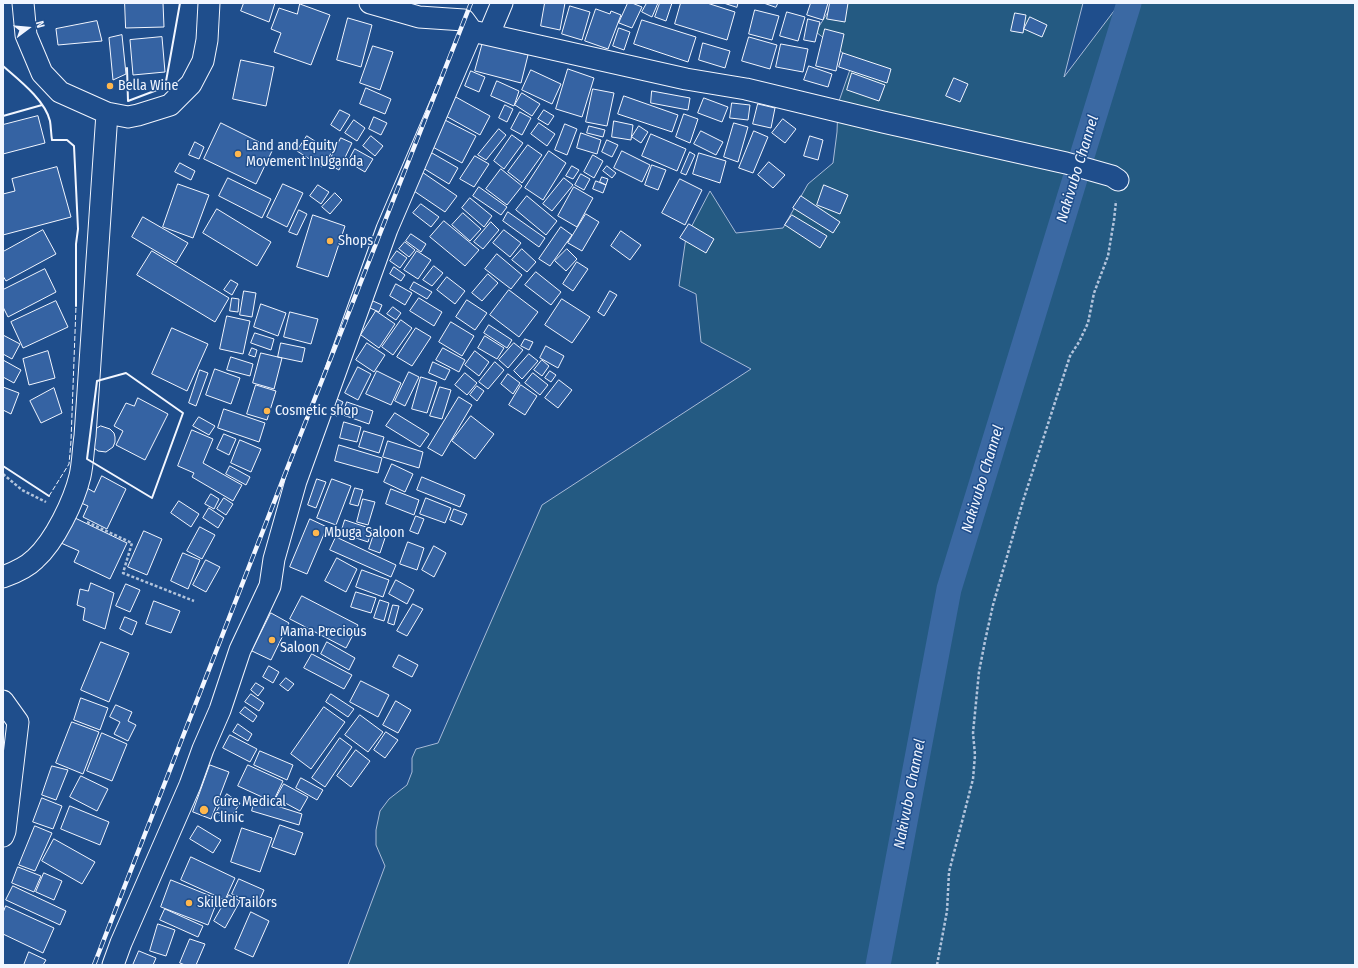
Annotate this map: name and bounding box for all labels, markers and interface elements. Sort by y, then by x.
north arrow [8,8,48,48]
text: N [33,20,47,30]
place label: Bella Wine [118,78,178,94]
marker: Bella Wine [105,81,115,91]
water label: Nakivubo Channel [1053,113,1103,225]
place label: Land and Equity Movement InUganda [246,138,363,170]
marker: Land and Equity Movement InUganda [233,149,243,159]
place label: Shops [338,233,373,249]
marker: Shops [325,236,335,246]
place label: Cosmetic shop [275,403,358,419]
marker: Cosmetic shop [262,406,272,416]
water label: Nakivubo Channel [958,423,1008,535]
place label: Mbuga Saloon [324,525,405,541]
marker: Mbuga Saloon [311,528,321,538]
place label: Mama Precious Saloon [280,624,366,656]
marker: Mama Precious Saloon [267,635,277,645]
water label: Nakivubo Channel [891,738,929,850]
place label: Cure Medical Clinic [213,794,286,826]
marker: Cure Medical Clinic [198,804,210,816]
place label: Skilled Tailors [197,895,277,911]
marker: Skilled Tailors [184,898,194,908]

